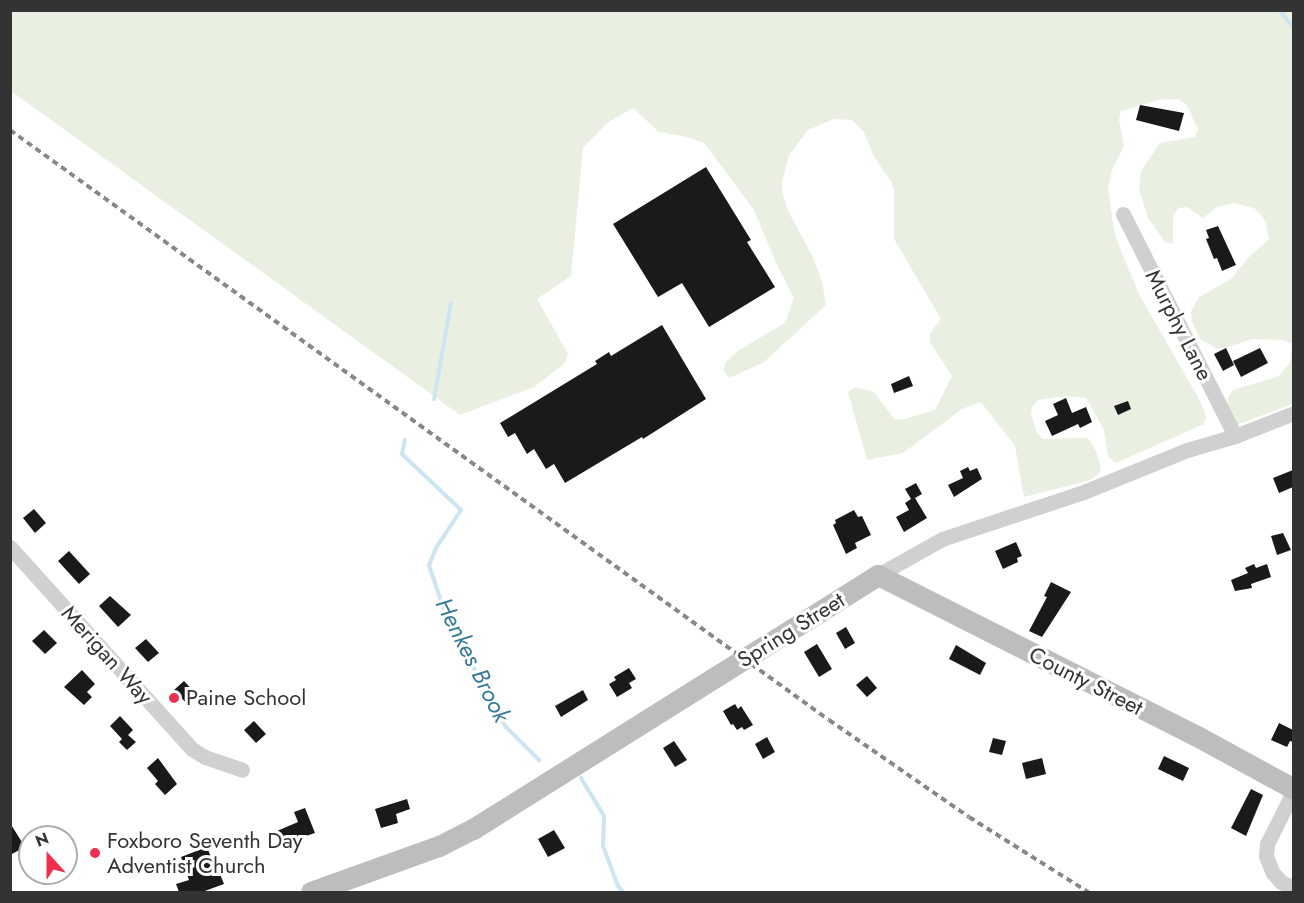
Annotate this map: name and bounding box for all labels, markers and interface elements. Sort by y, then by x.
street label: Murphy Lane [1140,265,1218,385]
street label: Spring Street [733,587,849,673]
water label: Henkes Brook [429,593,517,727]
street label: Merigan Way [56,600,158,710]
street label: County Street [1025,641,1147,721]
place label: Paine School [186,685,306,711]
marker: Paine School [167,691,181,705]
north arrow [18,825,78,885]
text: N [32,827,52,853]
place label: Foxboro Seventh Day Adventist Church [107,827,302,878]
marker: Foxboro Seventh Day Adventist Church [88,846,102,860]

